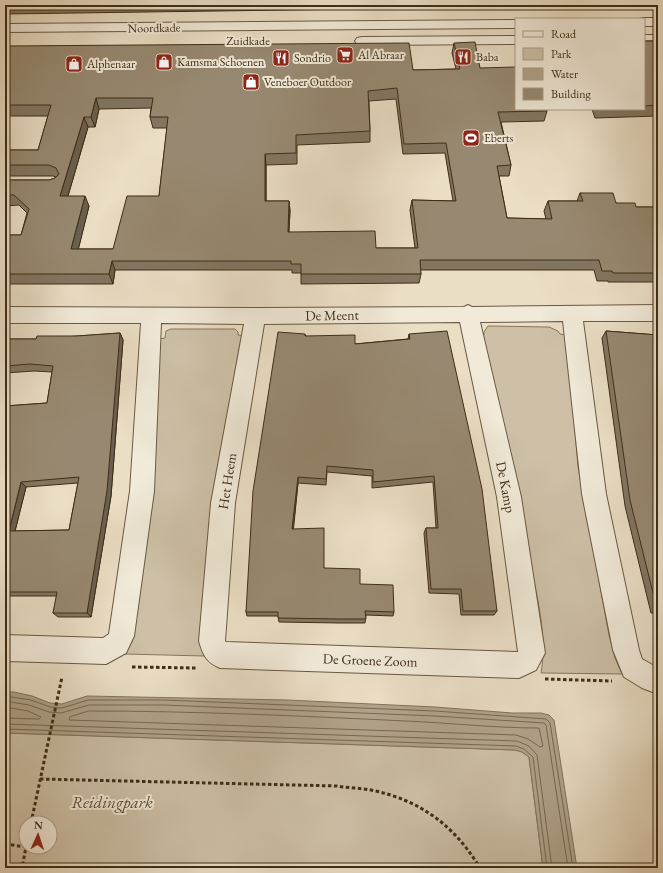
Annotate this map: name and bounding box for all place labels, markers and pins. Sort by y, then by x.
supermarket icon: Al Abraar [335,45,355,65]
place label: Al Abraar [357,47,404,63]
restaurant icon: Baba [453,47,473,67]
restaurant icon: Sondrio [271,48,291,68]
place label: Baba [476,49,499,65]
place label: Sondrio [294,50,331,66]
shop icon: Kamsma Schoenen [154,52,174,72]
shop icon: Alphenaar [64,54,84,74]
place label: Kamsma Schoenen [177,54,265,70]
place label: Alphenaar [86,56,135,72]
shop icon: Veneboer Outdoor [241,72,261,92]
place label: Veneboer Outdoor [264,74,351,90]
sports icon: Eberts [461,128,481,148]
place label: Eberts [484,130,513,146]

